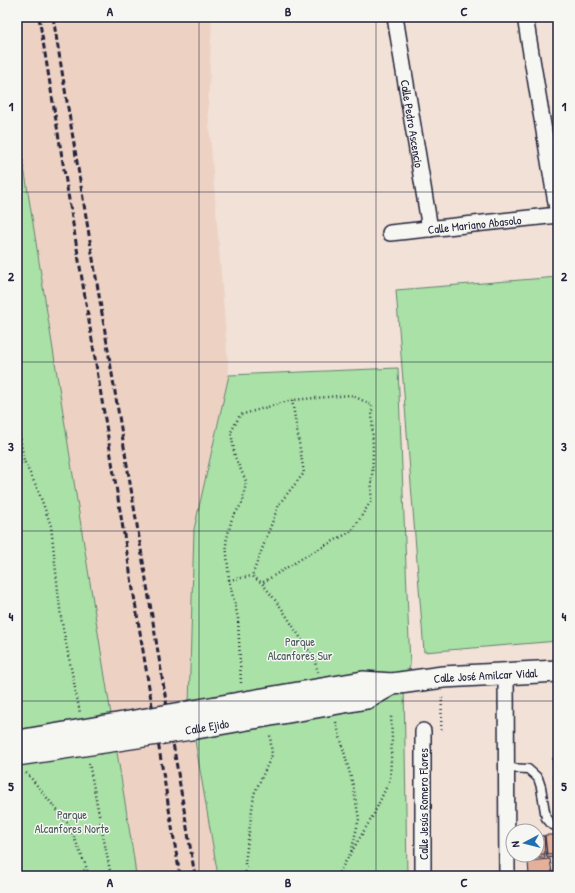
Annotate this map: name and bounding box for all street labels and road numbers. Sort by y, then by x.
street label: Calle Pedro Ascencio [397,78,428,169]
street label: Calle Mariano Abasolo [427,210,522,237]
street label: Calle José Amilcar Vidal [432,664,539,687]
street label: Calle Ejido [184,714,230,738]
street label: Calle Jesús Romero Flores [415,748,432,860]

